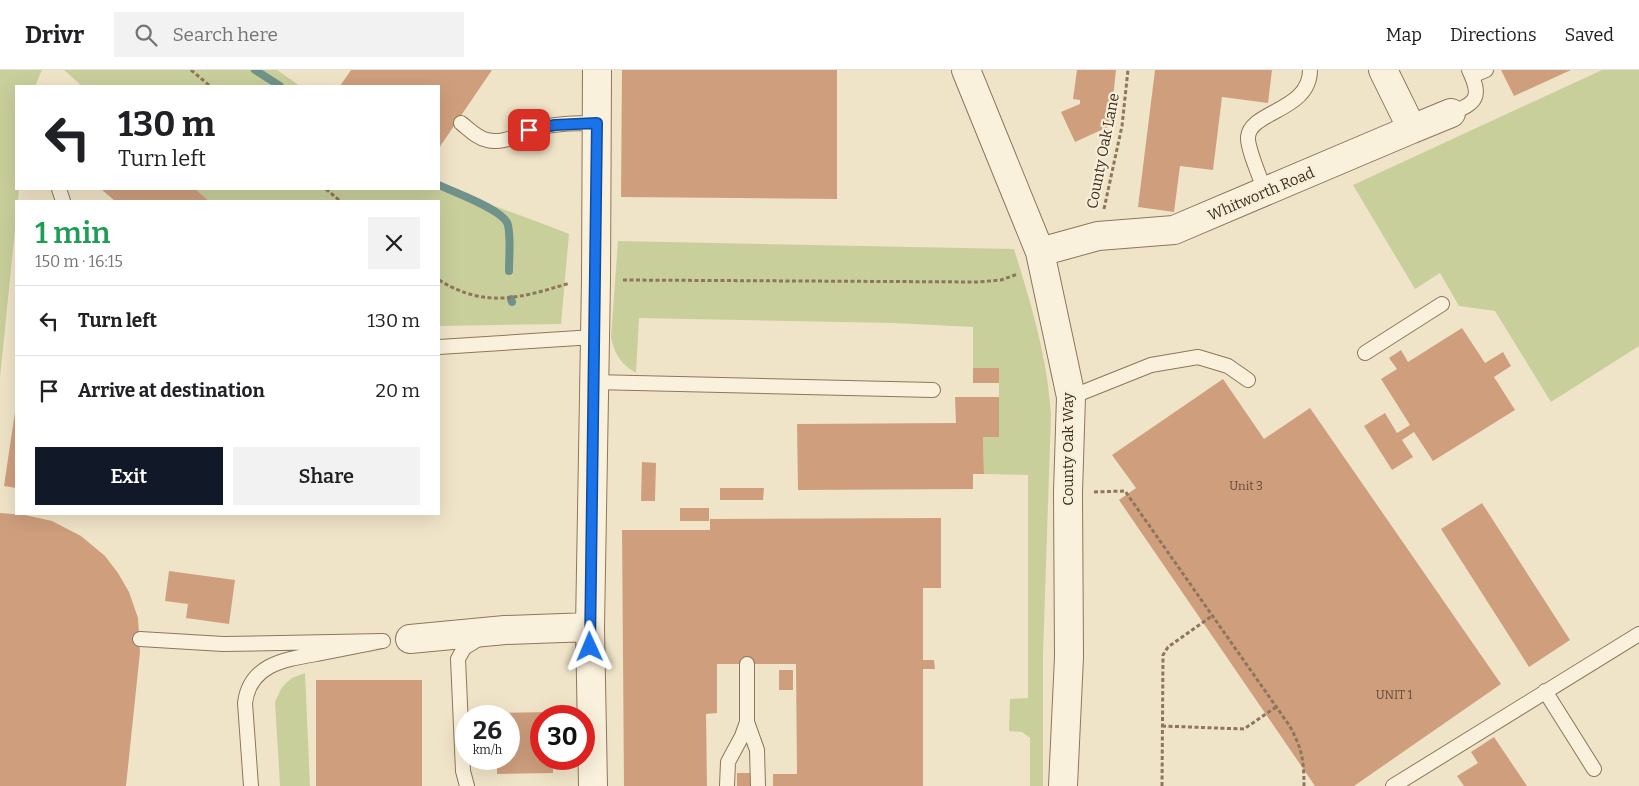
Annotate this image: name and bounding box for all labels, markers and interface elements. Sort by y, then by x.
search box [114,12,464,57]
text: Drivr [25,21,84,49]
icon: search [132,21,160,49]
text: Search here [172,23,278,46]
text: Map [1386,24,1422,46]
text: Directions [1450,24,1537,46]
text: Saved [1565,24,1614,46]
street label: County Oak Lane [1083,92,1123,210]
text: 130 m [118,103,215,145]
icon: left [35,105,100,170]
pin [508,109,550,151]
icon: arrive [515,116,543,144]
text: Turn left [118,145,206,172]
street label: Whitworth Road [1205,163,1317,225]
text: 1 min [35,215,110,251]
button: close [368,217,420,269]
text: 150 m · 16:15 [35,252,123,271]
icon: left [35,307,63,335]
text: Turn left [78,309,157,332]
text: 130 m [367,309,420,332]
icon: arrive [35,377,63,405]
text: Arrive at destination [78,379,265,402]
text: 20 m [376,379,420,402]
street label: County Oak Way [1059,392,1077,506]
button: Exit [35,447,223,505]
button: Share [233,447,420,505]
house number: Unit 3 [1229,479,1263,493]
position arrow [563,620,615,672]
house number: UNIT 1 [1376,688,1412,702]
speed limit sign: 30 [530,705,595,770]
text: 26 [473,716,502,746]
text: km/h [473,743,502,757]

